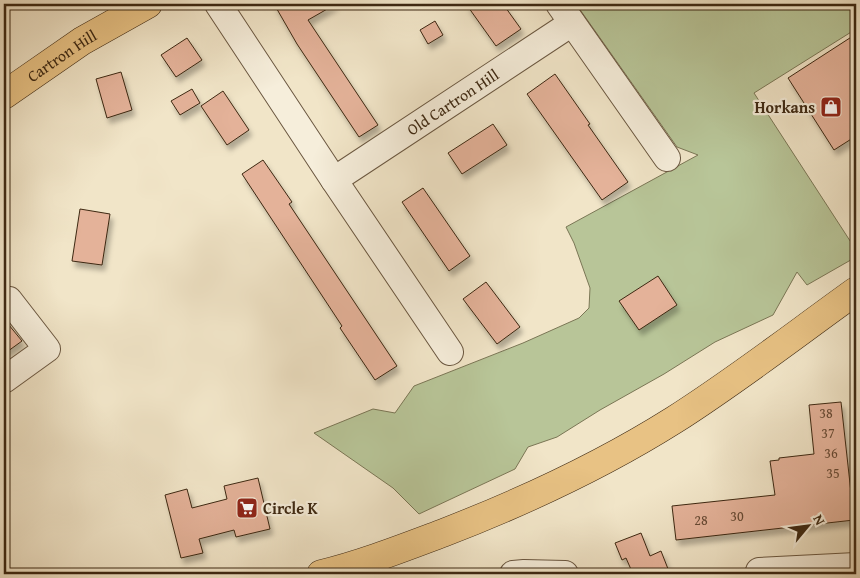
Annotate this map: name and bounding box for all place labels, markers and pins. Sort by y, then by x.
place label: Horkans [754,95,815,119]
shop icon: Horkans [819,95,843,119]
supermarket icon: Circle K [235,496,259,520]
place label: Circle K [263,496,319,520]

